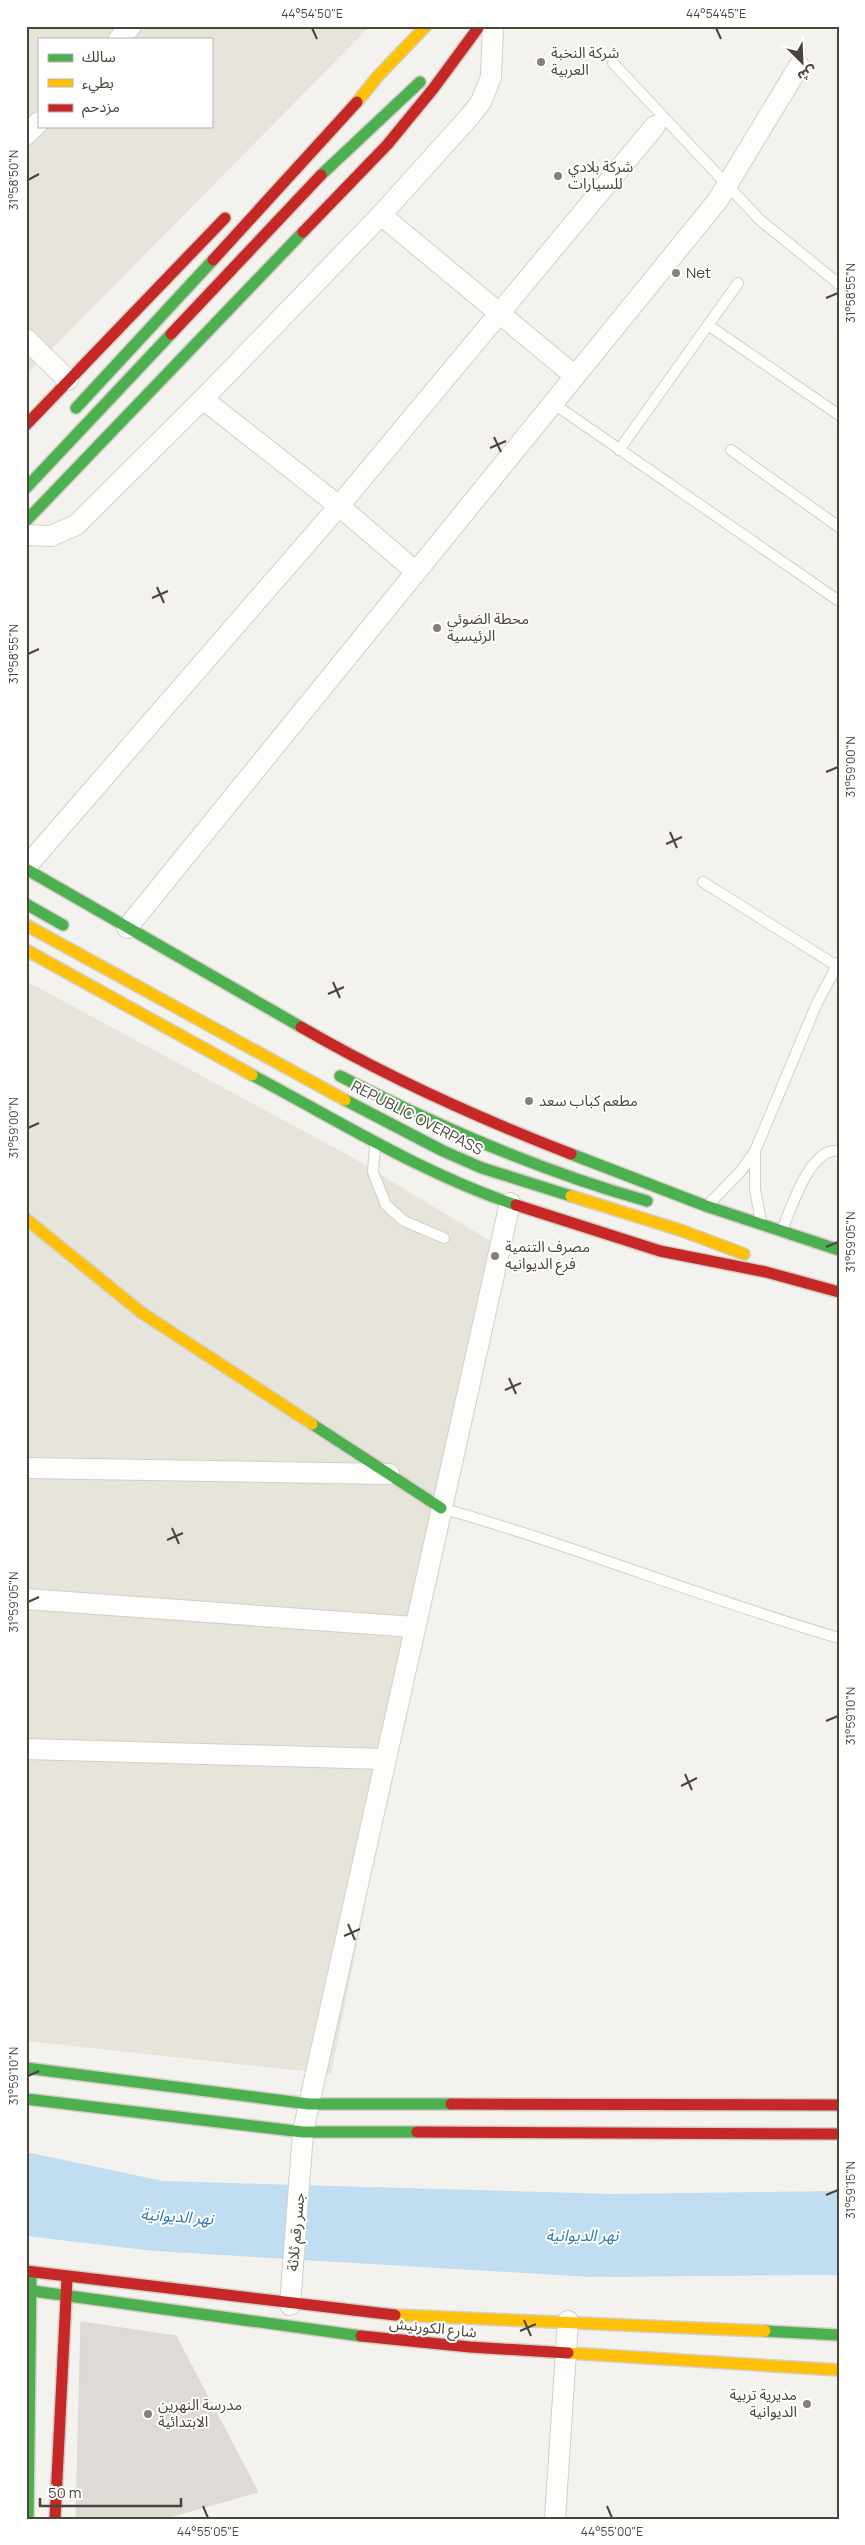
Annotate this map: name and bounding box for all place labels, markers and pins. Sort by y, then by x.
place label: شركة النخبة العربية [551,42,619,80]
marker: شركة النخبة العربية [535,56,547,68]
place label: شركة بلادي للسيارات [568,156,633,194]
marker: شركة بلادي للسيارات [552,170,564,182]
place label: Net [686,262,711,283]
marker: Net [670,267,682,279]
place label: محطة الضوئي الرئيسية [447,608,529,646]
marker: محطة الضوئي الرئيسية [431,622,443,634]
place label: مطعم كباب سعد [539,1090,638,1112]
marker: مطعم كباب سعد [523,1095,535,1107]
place label: مصرف التنمية فرع الديوانيه [505,1236,590,1276]
marker: مصرف التنمية فرع الديوانيه [489,1250,501,1262]
place label: مديرية تربية الديوانية [729,2384,797,2422]
place label: مدرسة النهرين الابتدائية [158,2394,242,2432]
marker: مديرية تربية الديوانية [801,2398,813,2410]
marker: مدرسة النهرين الابتدائية [142,2408,154,2420]

